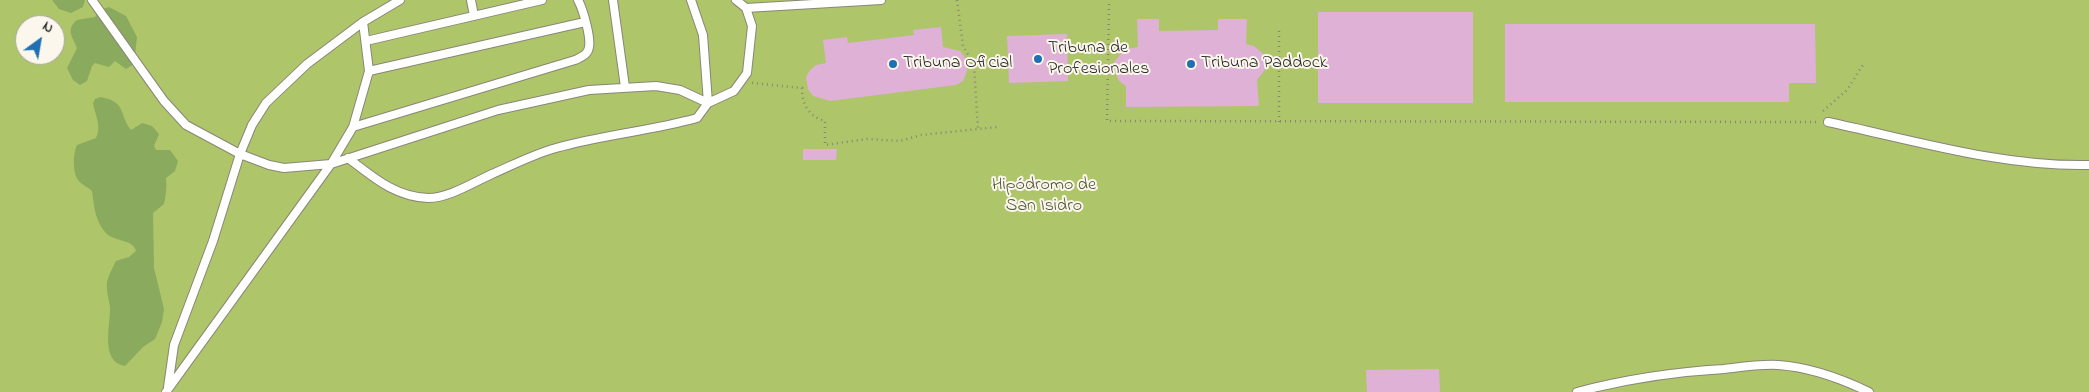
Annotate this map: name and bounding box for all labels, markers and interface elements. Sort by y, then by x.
north arrow [15,15,65,65]
text: N [38,16,57,39]
place label: Tribuna de Profesionales [1048,38,1149,80]
place label: Tribuna Oficial [903,53,1012,75]
marker: Tribuna de Profesionales [1032,53,1044,65]
place label: Tribuna Paddock [1201,53,1328,75]
marker: Tribuna Oficial [887,58,899,70]
marker: Tribuna Paddock [1185,58,1197,70]
park label: Hipódromo de San Isidro [992,175,1096,218]

